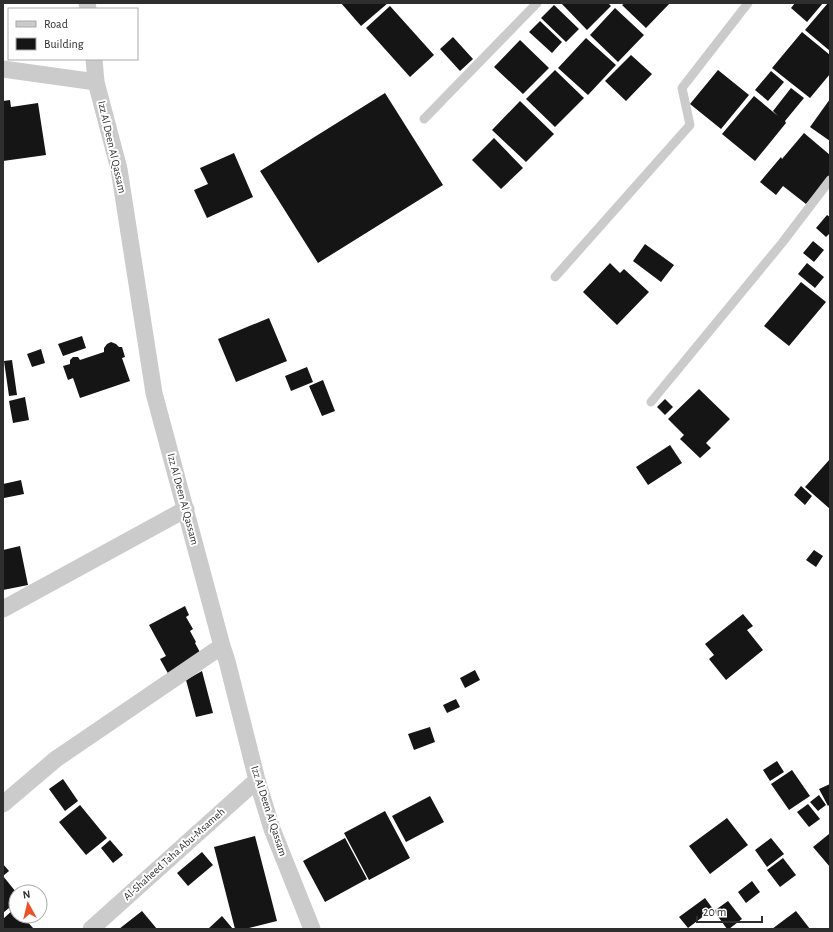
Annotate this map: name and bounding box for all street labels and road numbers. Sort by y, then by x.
street label: Izz Al Deen Al Qassam [96,100,128,194]
street label: Izz Al Deen Al Qassam [165,452,201,546]
street label: Izz Al Deen Al Qassam [249,764,289,858]
street label: Al-Shaheed Taha Abu-Msameh [121,806,227,902]

